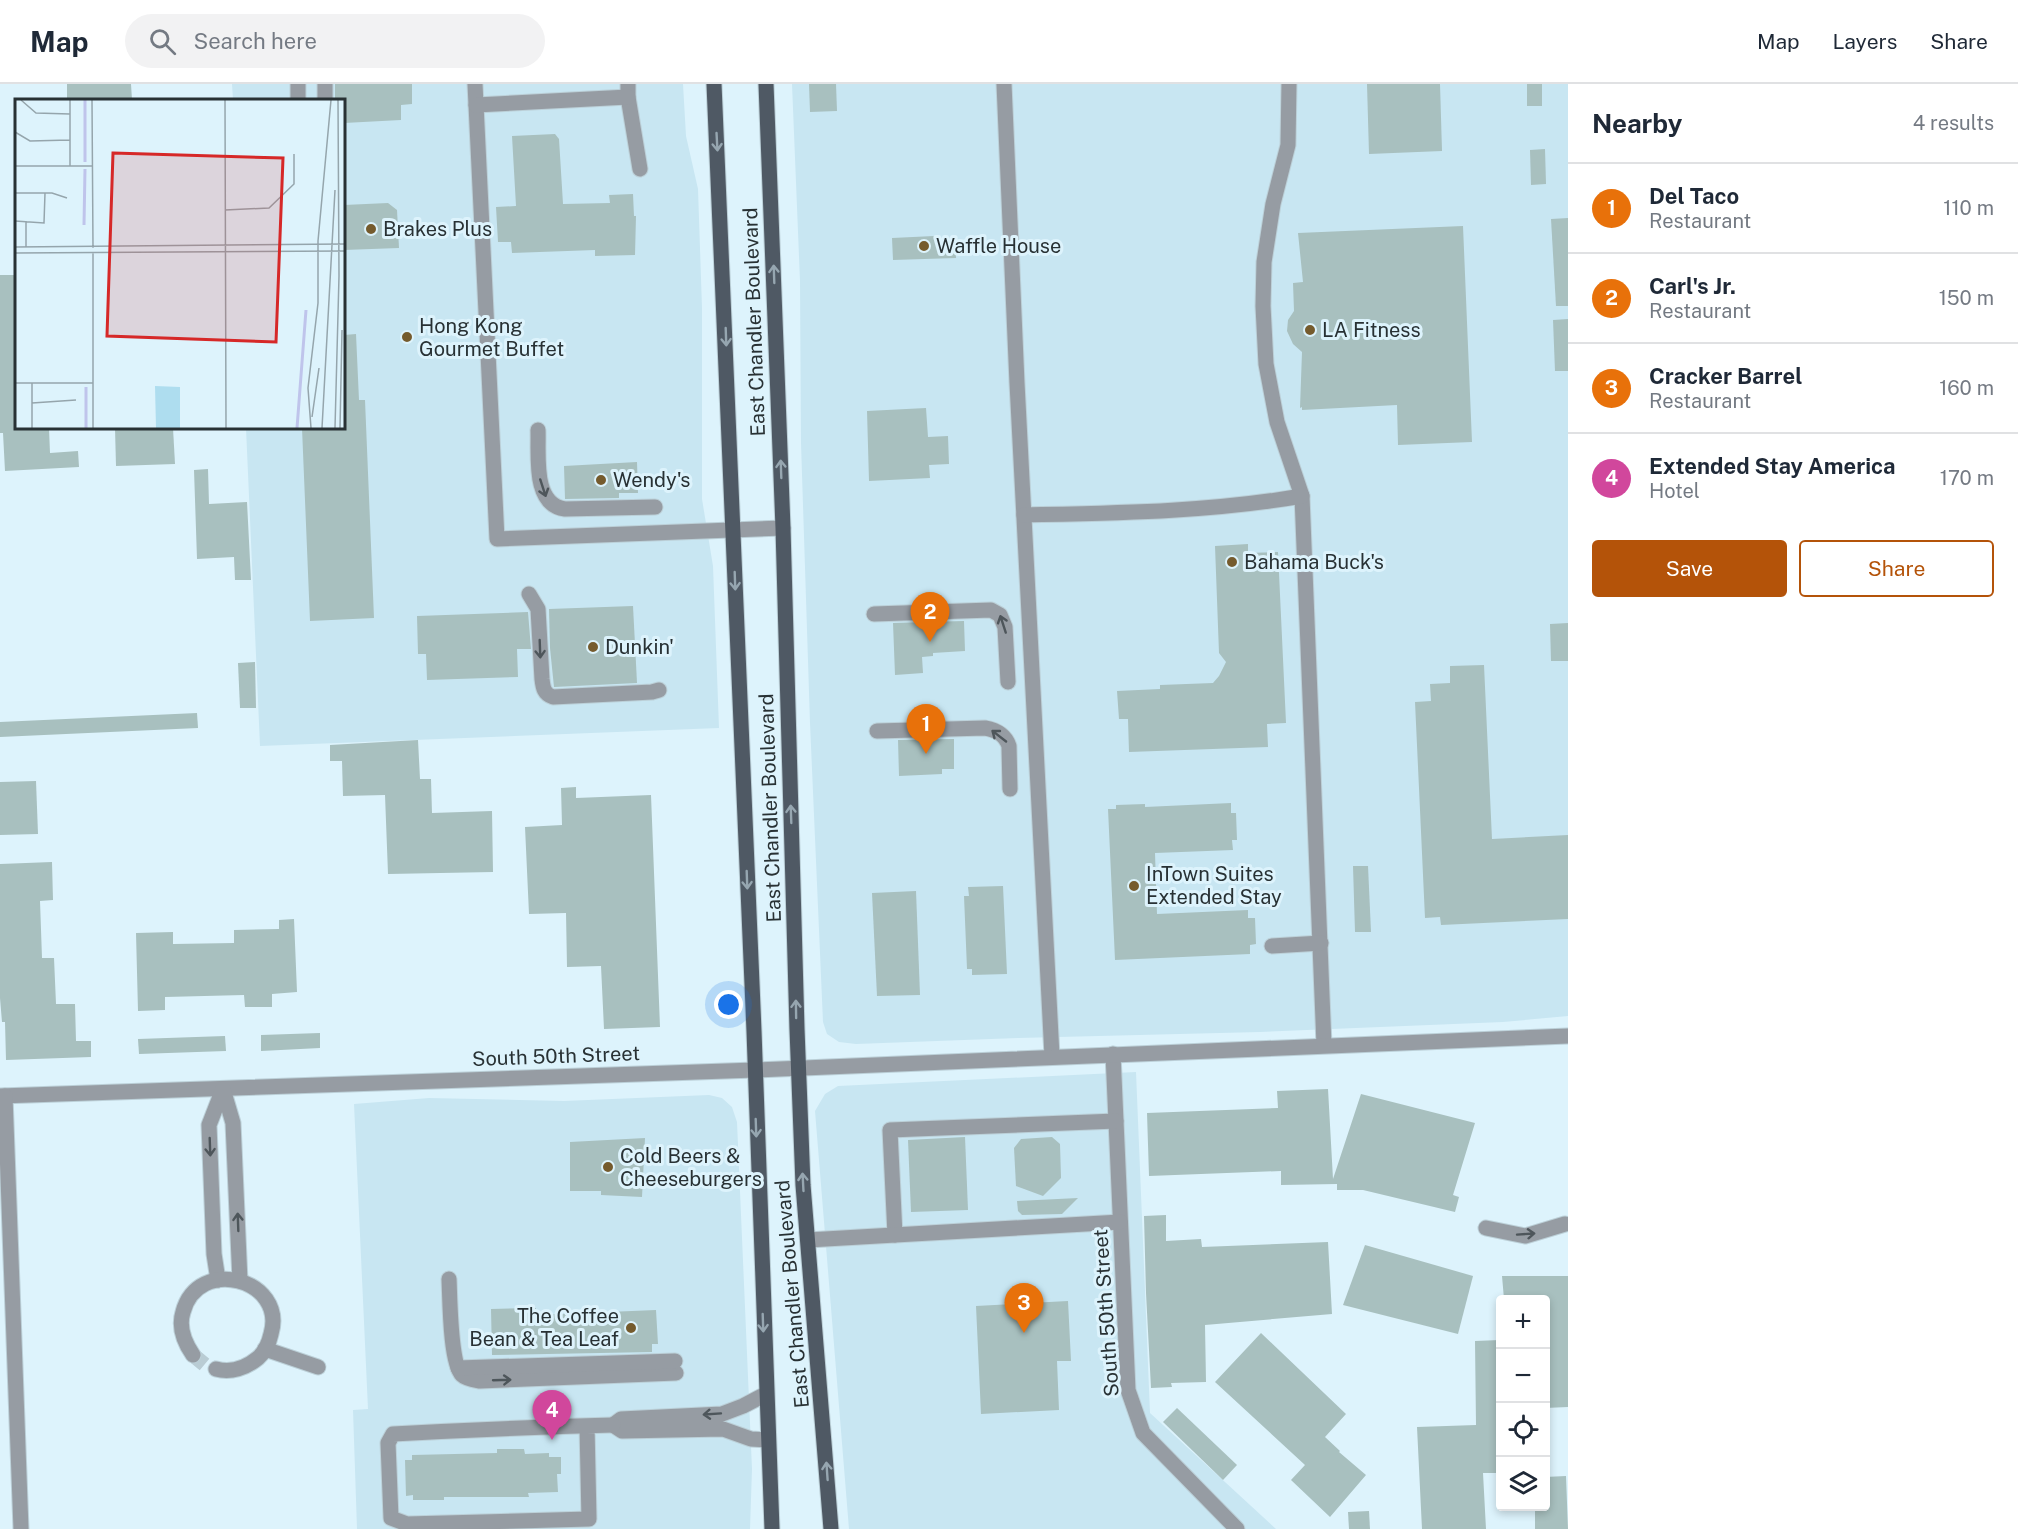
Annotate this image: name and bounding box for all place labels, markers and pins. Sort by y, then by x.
place label: Brakes Plus [383,217,492,241]
marker: Brakes Plus [364,222,378,236]
place label: Waffle House [936,234,1061,258]
marker: Waffle House [917,239,931,253]
place label: Hong Kong Gourmet Buffet [419,314,564,361]
place label: LA Fitness [1322,318,1421,342]
marker: LA Fitness [1303,323,1317,337]
marker: Hong Kong Gourmet Buffet [400,330,414,344]
place label: Wendy's [613,468,690,492]
marker: Wendy's [594,473,608,487]
place label: Bahama Buck's [1244,550,1384,574]
marker: Bahama Buck's [1225,555,1239,569]
pin: 2 [910,592,950,642]
place label: Dunkin' [605,635,674,659]
marker: Dunkin' [586,640,600,654]
pin: 1 [906,704,946,754]
place label: InTown Suites Extended Stay [1146,862,1282,909]
marker: InTown Suites Extended Stay [1127,879,1141,893]
place label: Cold Beers & Cheeseburgers [620,1144,762,1191]
marker: Cold Beers & Cheeseburgers [601,1160,615,1174]
pin: 3 [1004,1284,1044,1333]
place label: The Coffee Bean & Tea Leaf [469,1304,619,1351]
marker: The Coffee Bean & Tea Leaf [624,1321,638,1335]
pin: 4 [532,1390,572,1440]

